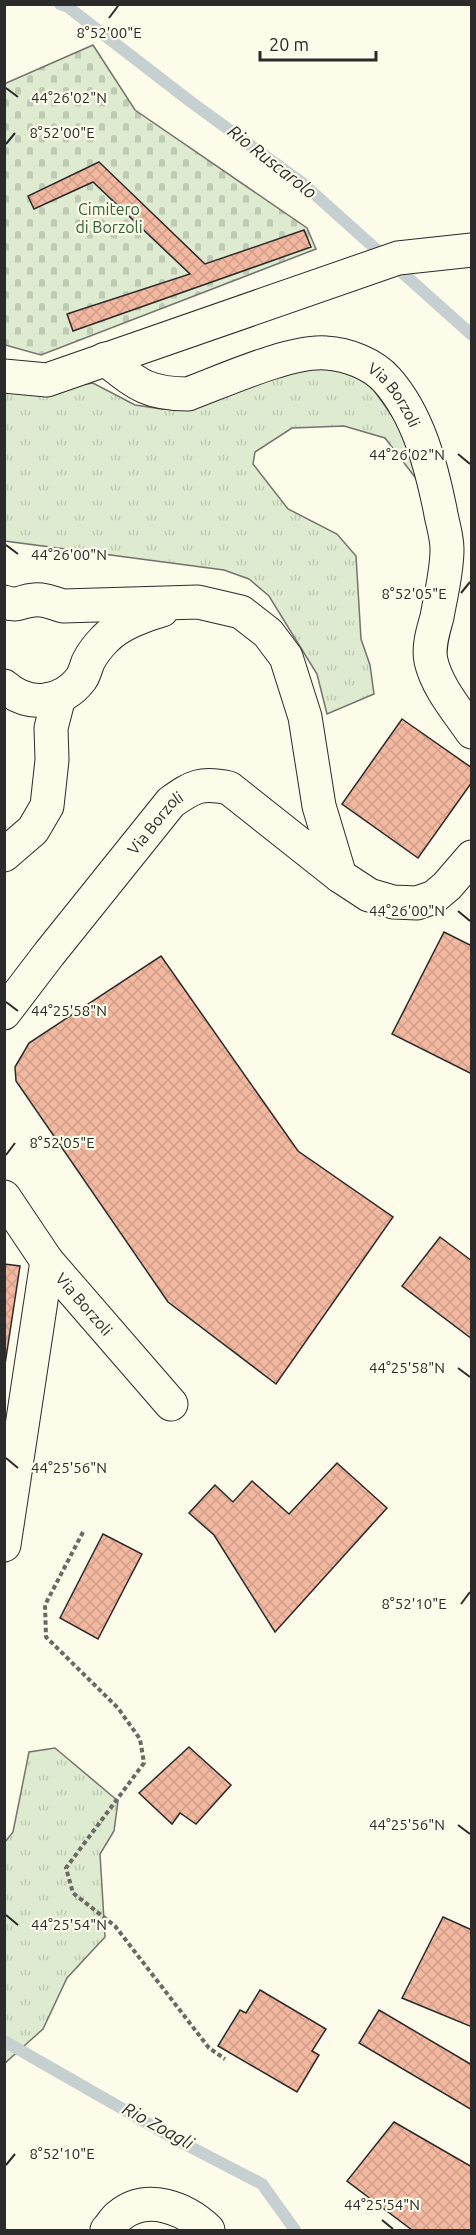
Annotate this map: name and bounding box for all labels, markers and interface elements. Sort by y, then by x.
text: 8°52'00"E [76,24,142,41]
scale bar [260,24,376,62]
text: 20 m [269,34,309,54]
text: 44°26'02"N [31,89,107,106]
water label: Rio Ruscarolo [224,120,321,202]
text: 8°52'00"E [29,124,95,141]
park label: Cimitero di Borzoli [75,200,143,236]
street label: Via Borzoli [365,359,424,430]
text: 44°26'02"N [369,446,445,463]
text: 44°26'00"N [31,546,107,563]
text: 8°52'05"E [381,585,447,602]
street label: Via Borzoli [124,788,186,858]
text: 44°26'00"N [369,902,445,919]
text: 44°25'58"N [31,1002,107,1019]
text: 8°52'05"E [29,1134,95,1151]
street label: Via Borzoli [52,1269,116,1339]
text: 44°25'58"N [369,1359,445,1376]
text: 44°25'56"N [31,1459,107,1476]
text: 8°52'10"E [381,1595,447,1612]
text: 44°25'56"N [369,1816,445,1833]
text: 44°25'54"N [31,1916,107,1933]
water label: Rio Zoagli [120,2098,198,2153]
text: 8°52'10"E [29,2145,95,2162]
text: 44°25'54"N [344,2196,420,2213]

